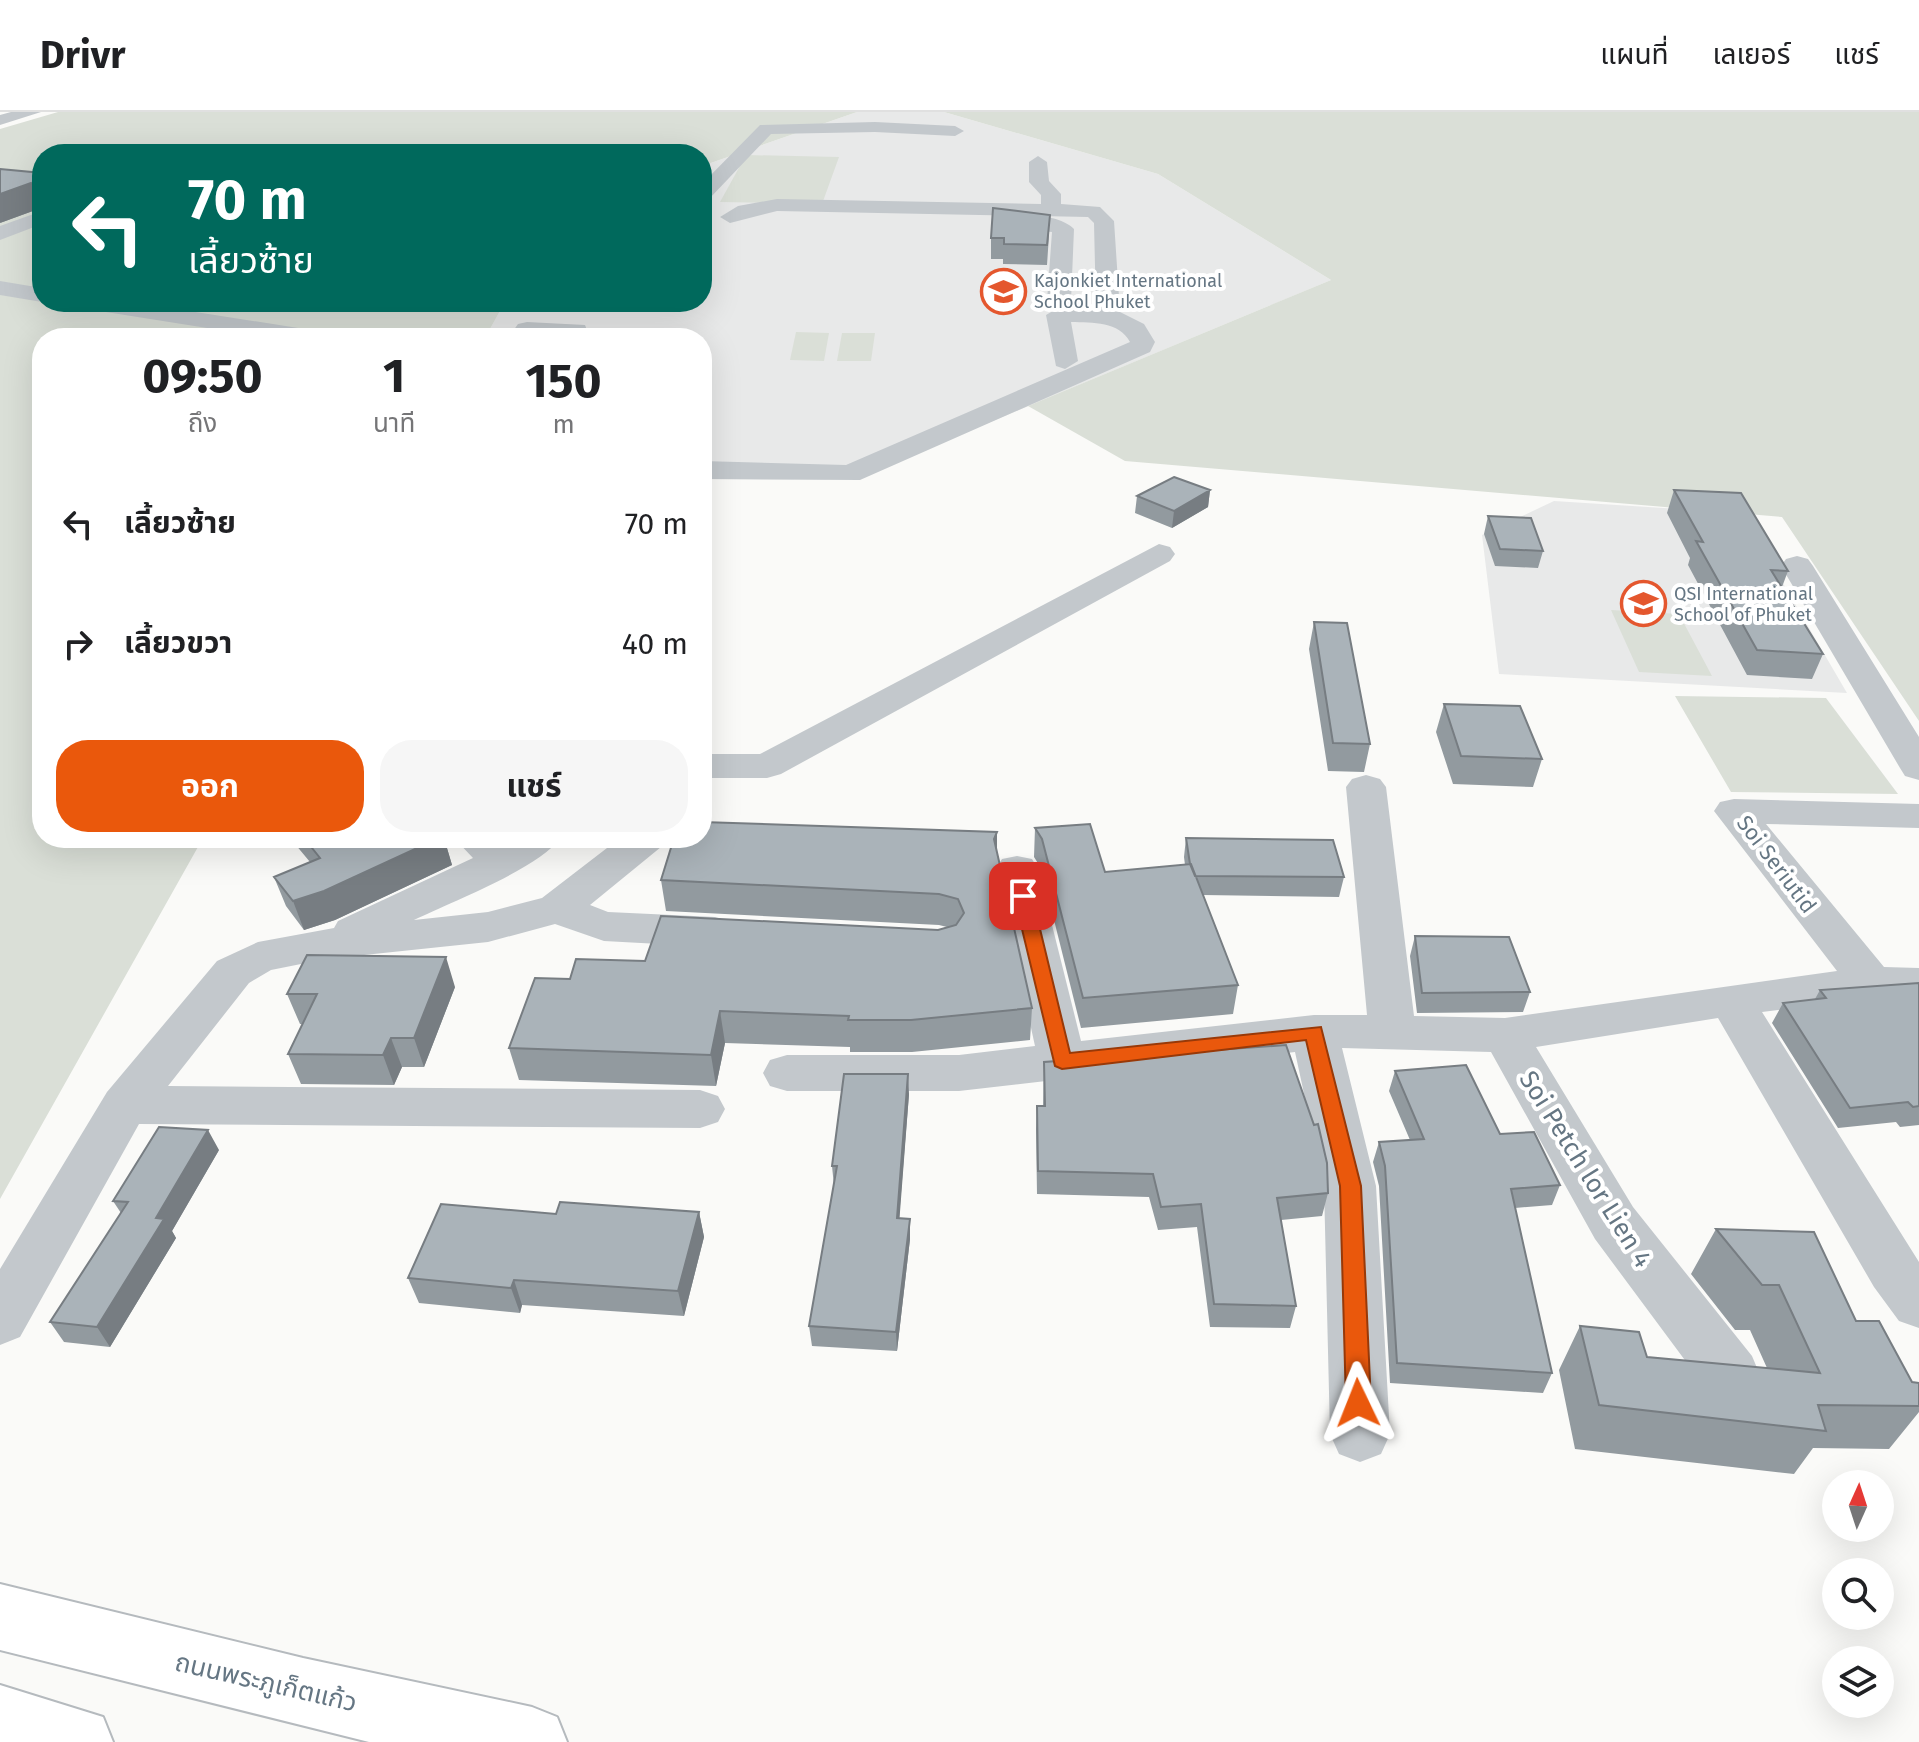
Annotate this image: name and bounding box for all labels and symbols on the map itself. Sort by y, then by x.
school or university icon: Kajonkiet International School Phuket [979,267,1027,315]
place label: Kajonkiet International School Phuket [1034,270,1222,313]
school or university icon: QSI International School of Phuket [1619,580,1667,628]
place label: QSI International School of Phuket [1674,583,1813,626]
street label: Soi Seriutid [1731,810,1822,919]
pin [989,862,1057,930]
street label: Soi Petch lor Lien 4 [1513,1065,1659,1273]
position arrow [1316,1361,1400,1445]
north arrow [1822,1470,1894,1542]
street label: ถนนพระภูเก็ตแก้ว [172,1646,360,1718]

